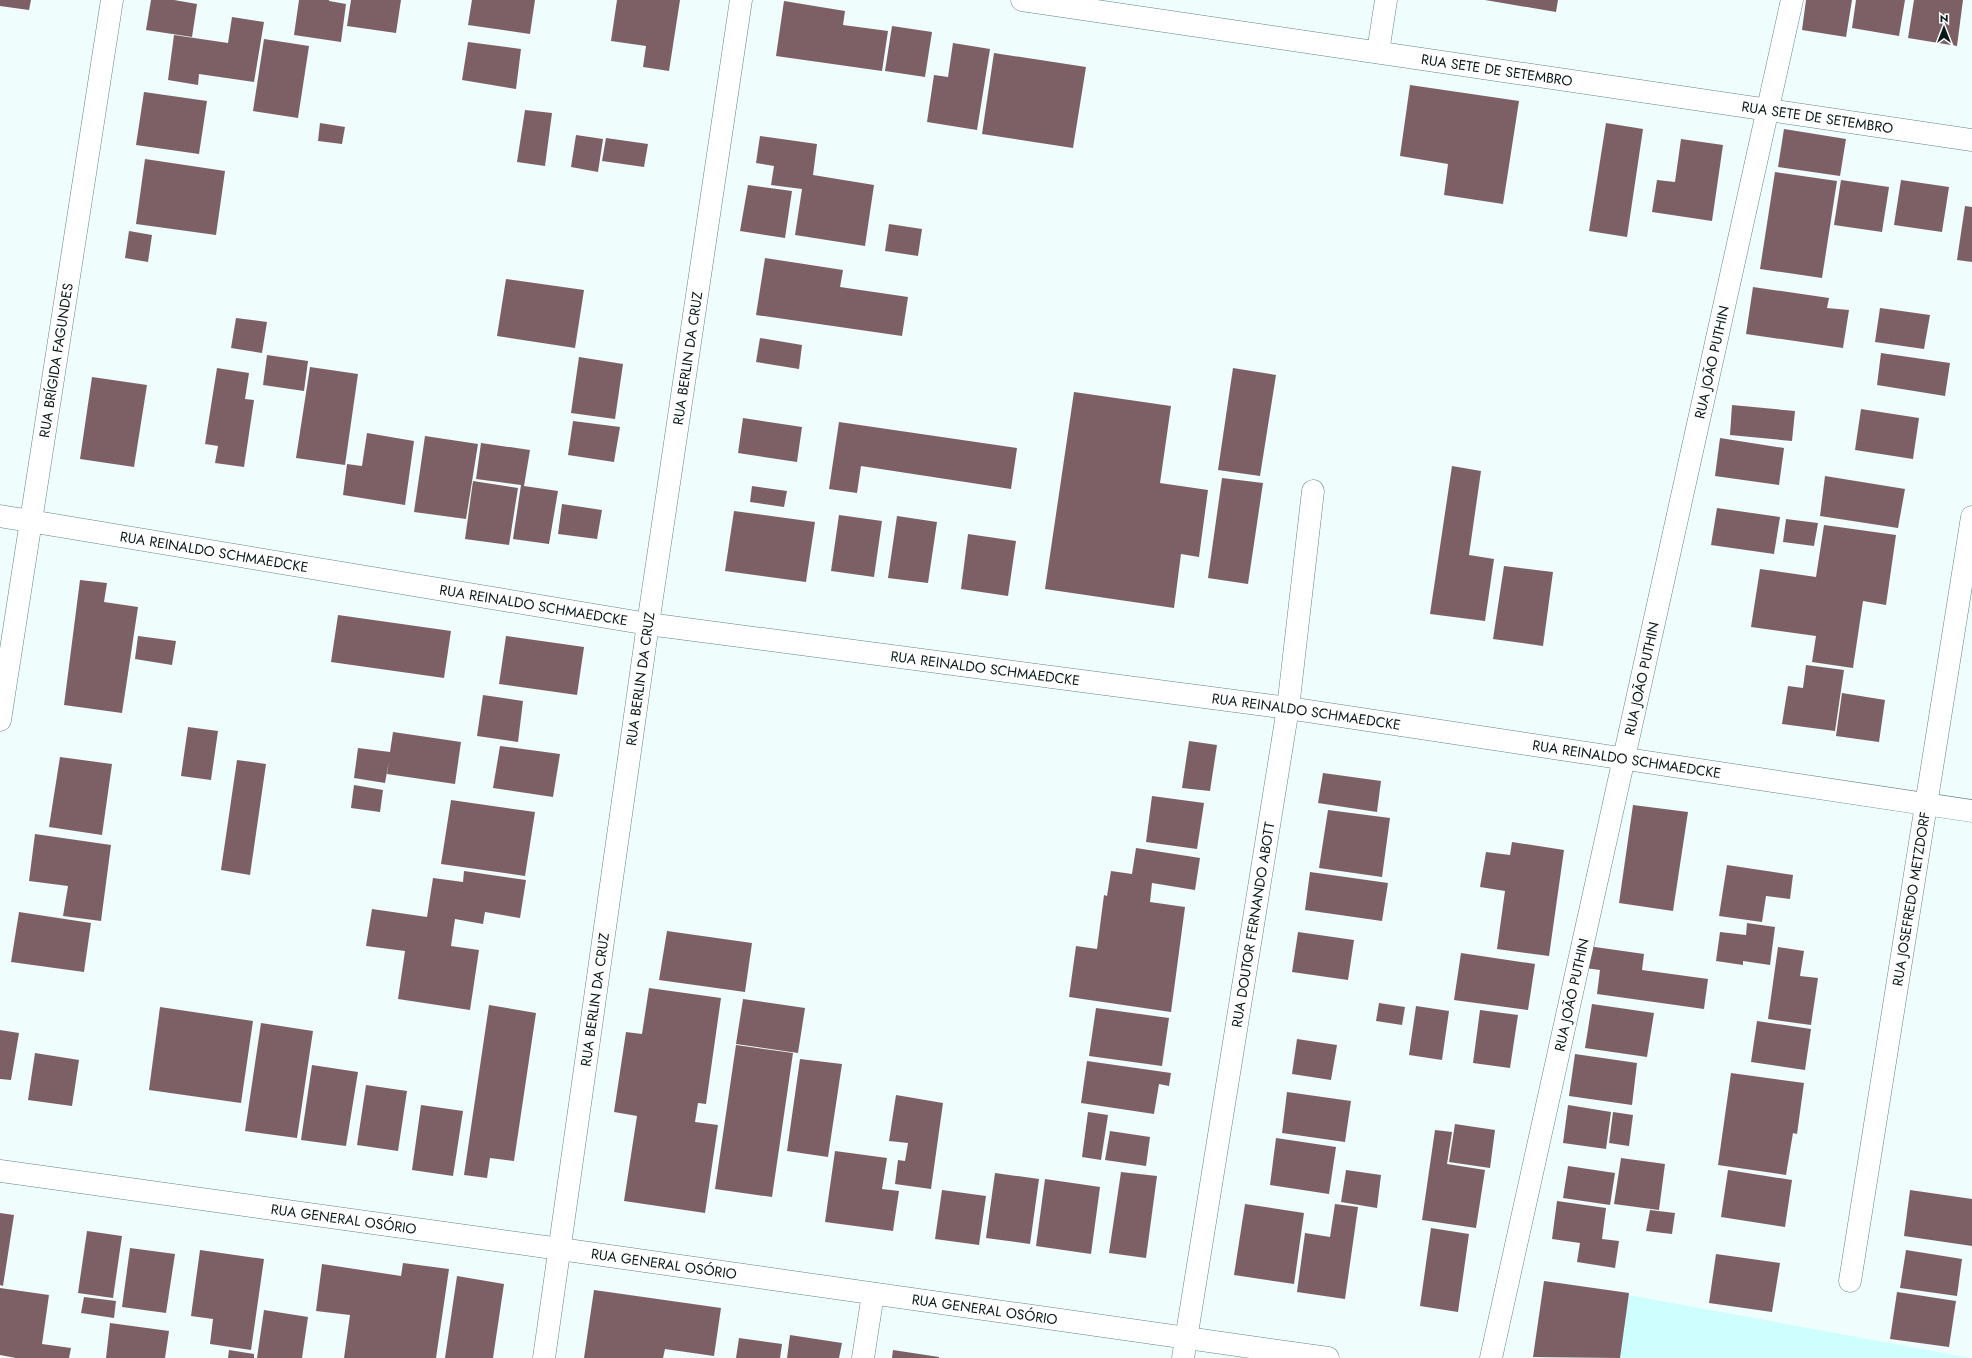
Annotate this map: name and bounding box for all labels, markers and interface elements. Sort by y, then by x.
north arrow [1924,8,1964,48]
text: N [1940,10,1948,26]
street label: RUA SETE DE SETEMBRO [1420,49,1574,91]
street label: RUA SETE DE SETEMBRO [1740,96,1895,138]
street label: RUA BRÍGIDA FAGUNDES [34,281,78,439]
street label: RUA BERLIN DA CRUZ [668,290,707,426]
street label: RUA JOÃO PUTHIN [1689,304,1734,421]
street label: RUA REINALDO SCHMAEDCKE [118,526,310,577]
street label: RUA REINALDO SCHMAEDCKE [438,579,629,630]
street label: RUA BERLIN DA CRUZ [621,610,660,747]
street label: RUA JOÃO PUTHIN [1619,620,1664,737]
street label: RUA REINALDO SCHMAEDCKE [889,646,1081,691]
street label: RUA REINALDO SCHMAEDCKE [1211,688,1402,735]
street label: RUA REINALDO SCHMAEDCKE [1531,735,1722,783]
street label: RUA JOSEFREDO METZDORF [1887,810,1935,987]
street label: RUA DOUTOR FERNANDO ABOTT [1227,820,1280,1029]
street label: RUA BERLIN DA CRUZ [575,931,614,1068]
street label: RUA JOÃO PUTHIN [1549,936,1594,1053]
street label: RUA GENERAL OSÓRIO [270,1199,418,1239]
street label: RUA GENERAL OSÓRIO [590,1244,738,1284]
street label: RUA GENERAL OSÓRIO [911,1289,1059,1330]

